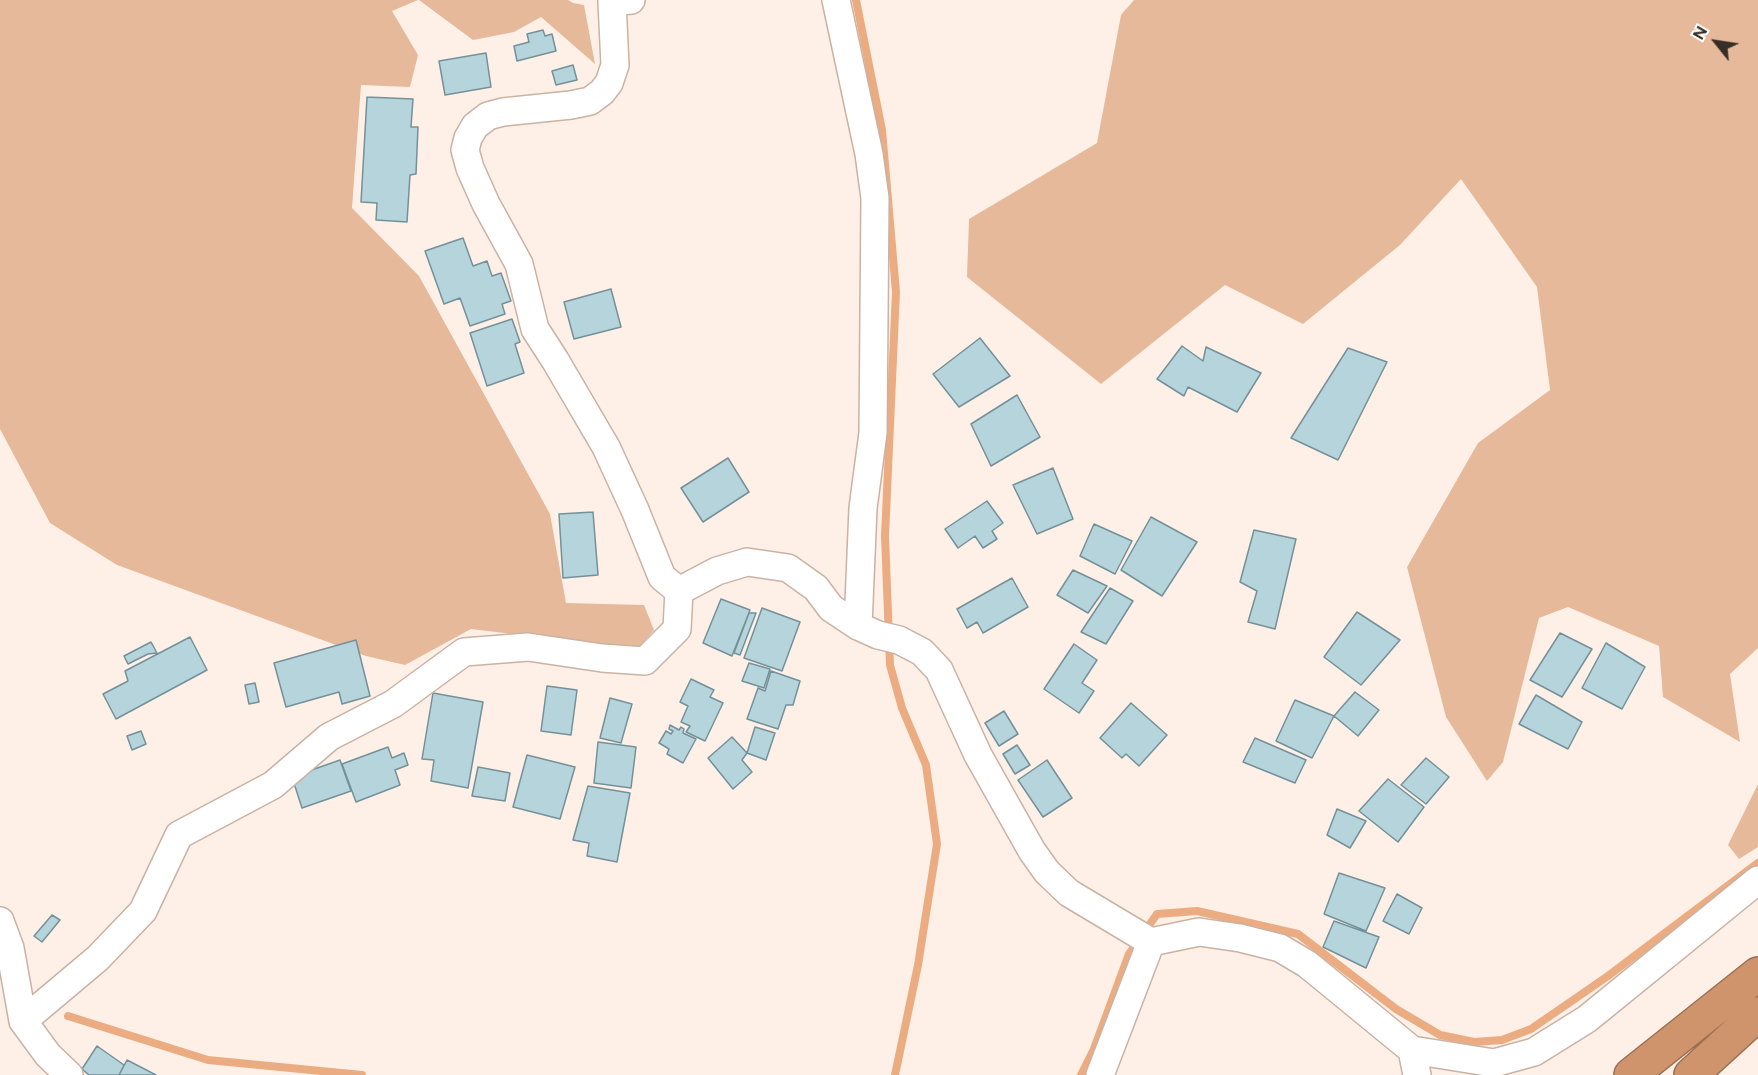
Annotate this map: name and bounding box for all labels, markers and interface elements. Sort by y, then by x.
north arrow [1686,12,1746,72]
text: N [1689,23,1711,43]

